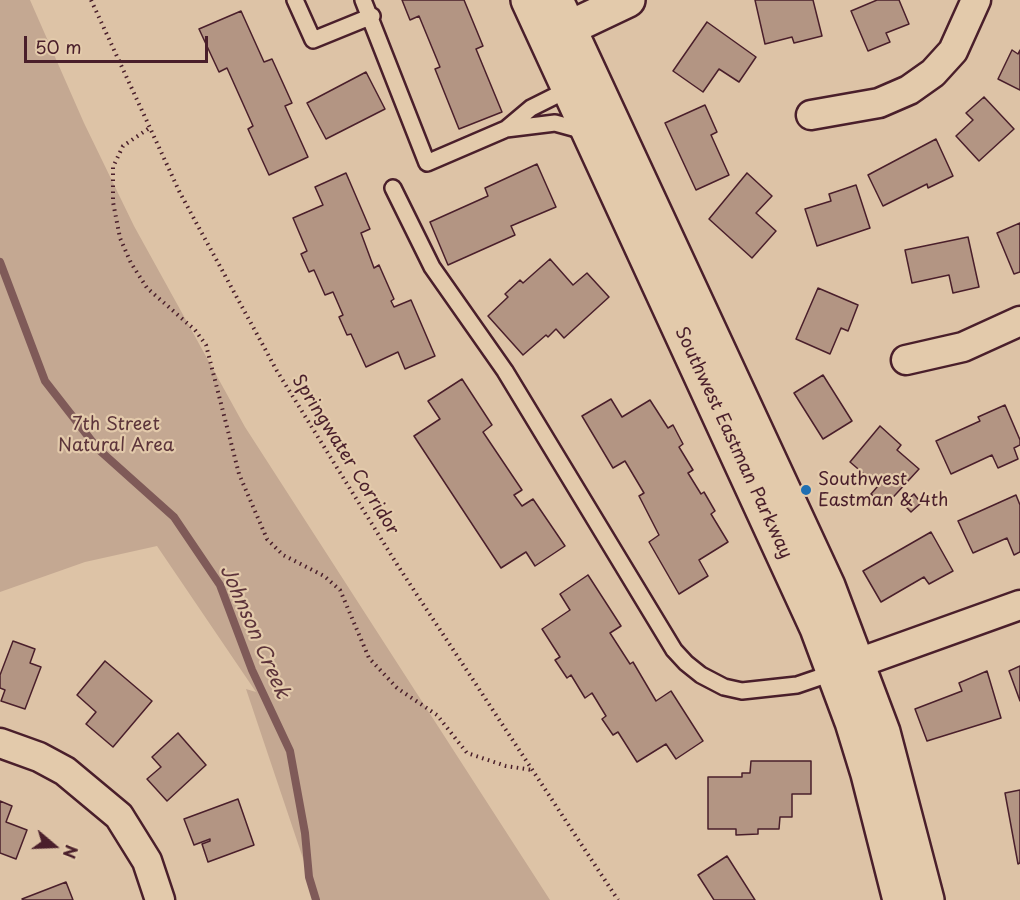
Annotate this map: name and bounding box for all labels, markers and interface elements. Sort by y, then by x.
scale bar [27,24,212,62]
text: 50 m [35,33,82,60]
street label: Southwest Eastman Parkway [670,324,796,562]
street label: Springwater Corridor [287,371,403,539]
park label: 7th Street Natural Area [58,414,174,456]
place label: Southwest Eastman & 4th [818,469,949,512]
marker: Southwest Eastman & 4th [799,483,813,497]
water label: Johnson Creek [214,561,294,703]
north arrow [24,816,84,876]
text: N [58,842,84,862]

